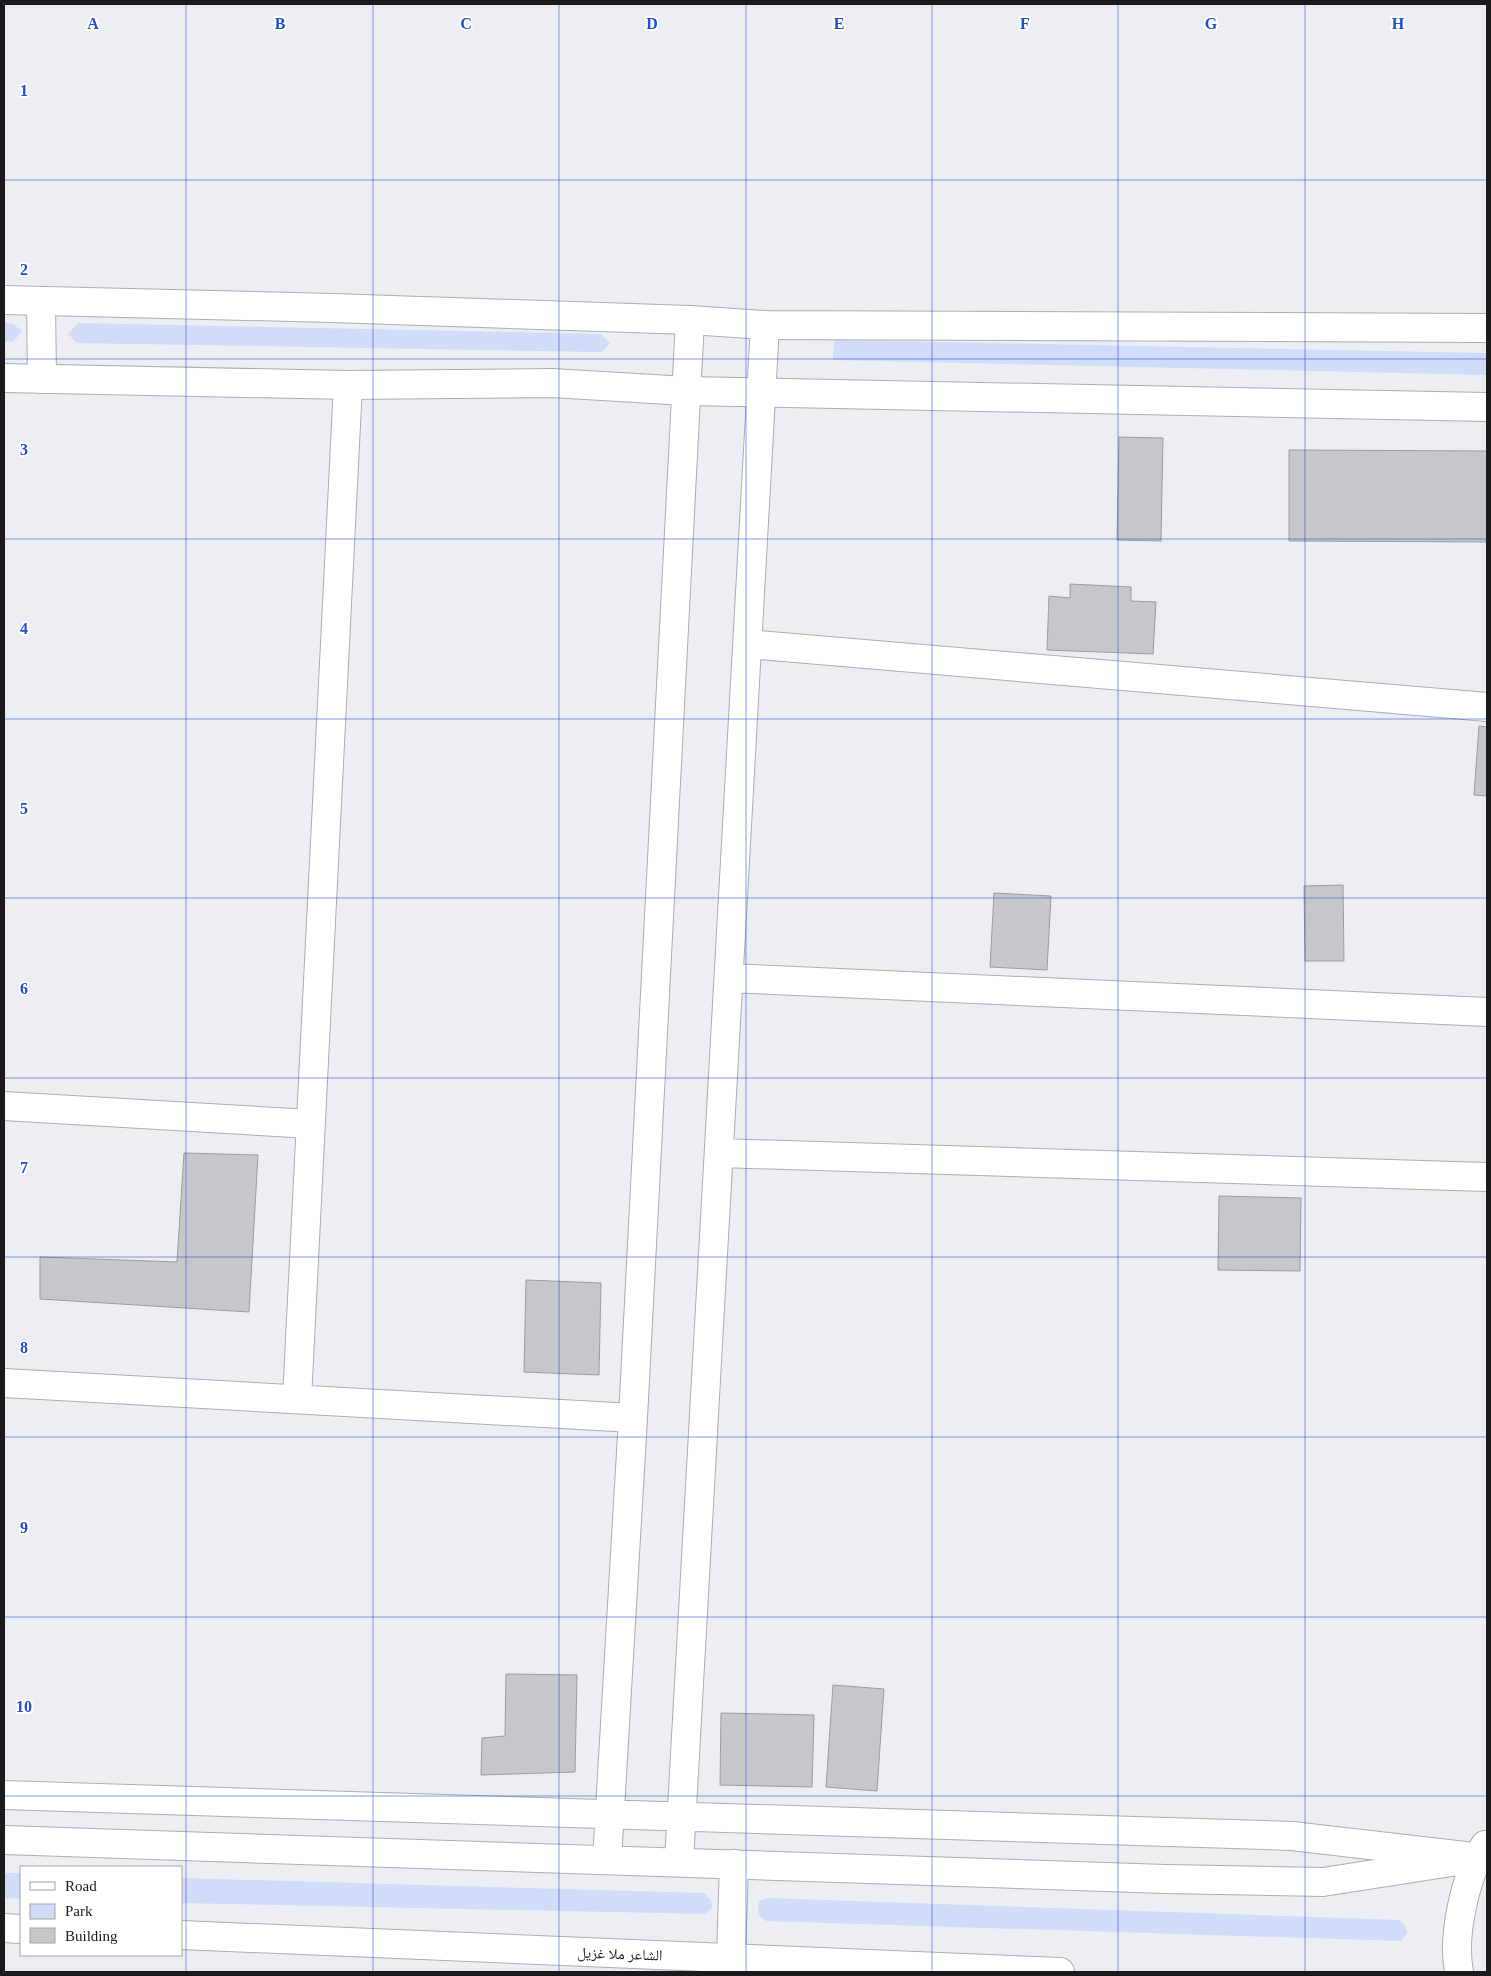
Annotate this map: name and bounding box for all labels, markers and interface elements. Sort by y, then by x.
text: A [87,15,99,32]
text: B [275,15,286,32]
text: C [460,15,472,32]
text: D [646,15,658,32]
text: E [834,15,844,32]
text: F [1020,15,1030,32]
text: G [1205,15,1218,32]
text: H [1392,15,1405,32]
text: 1 [20,82,28,99]
text: 2 [20,261,28,278]
text: 3 [20,441,28,458]
text: 4 [20,620,28,637]
text: 5 [20,800,28,817]
text: 6 [20,980,28,997]
text: 7 [20,1159,28,1176]
text: 8 [20,1339,28,1356]
text: 9 [20,1519,28,1536]
text: 10 [16,1698,32,1715]
legend [20,1866,182,1956]
text: Road [65,1878,97,1894]
text: Park [65,1903,93,1919]
text: Building [65,1928,118,1944]
street label: الشاعر ملا غزيل [577,1945,663,1965]

